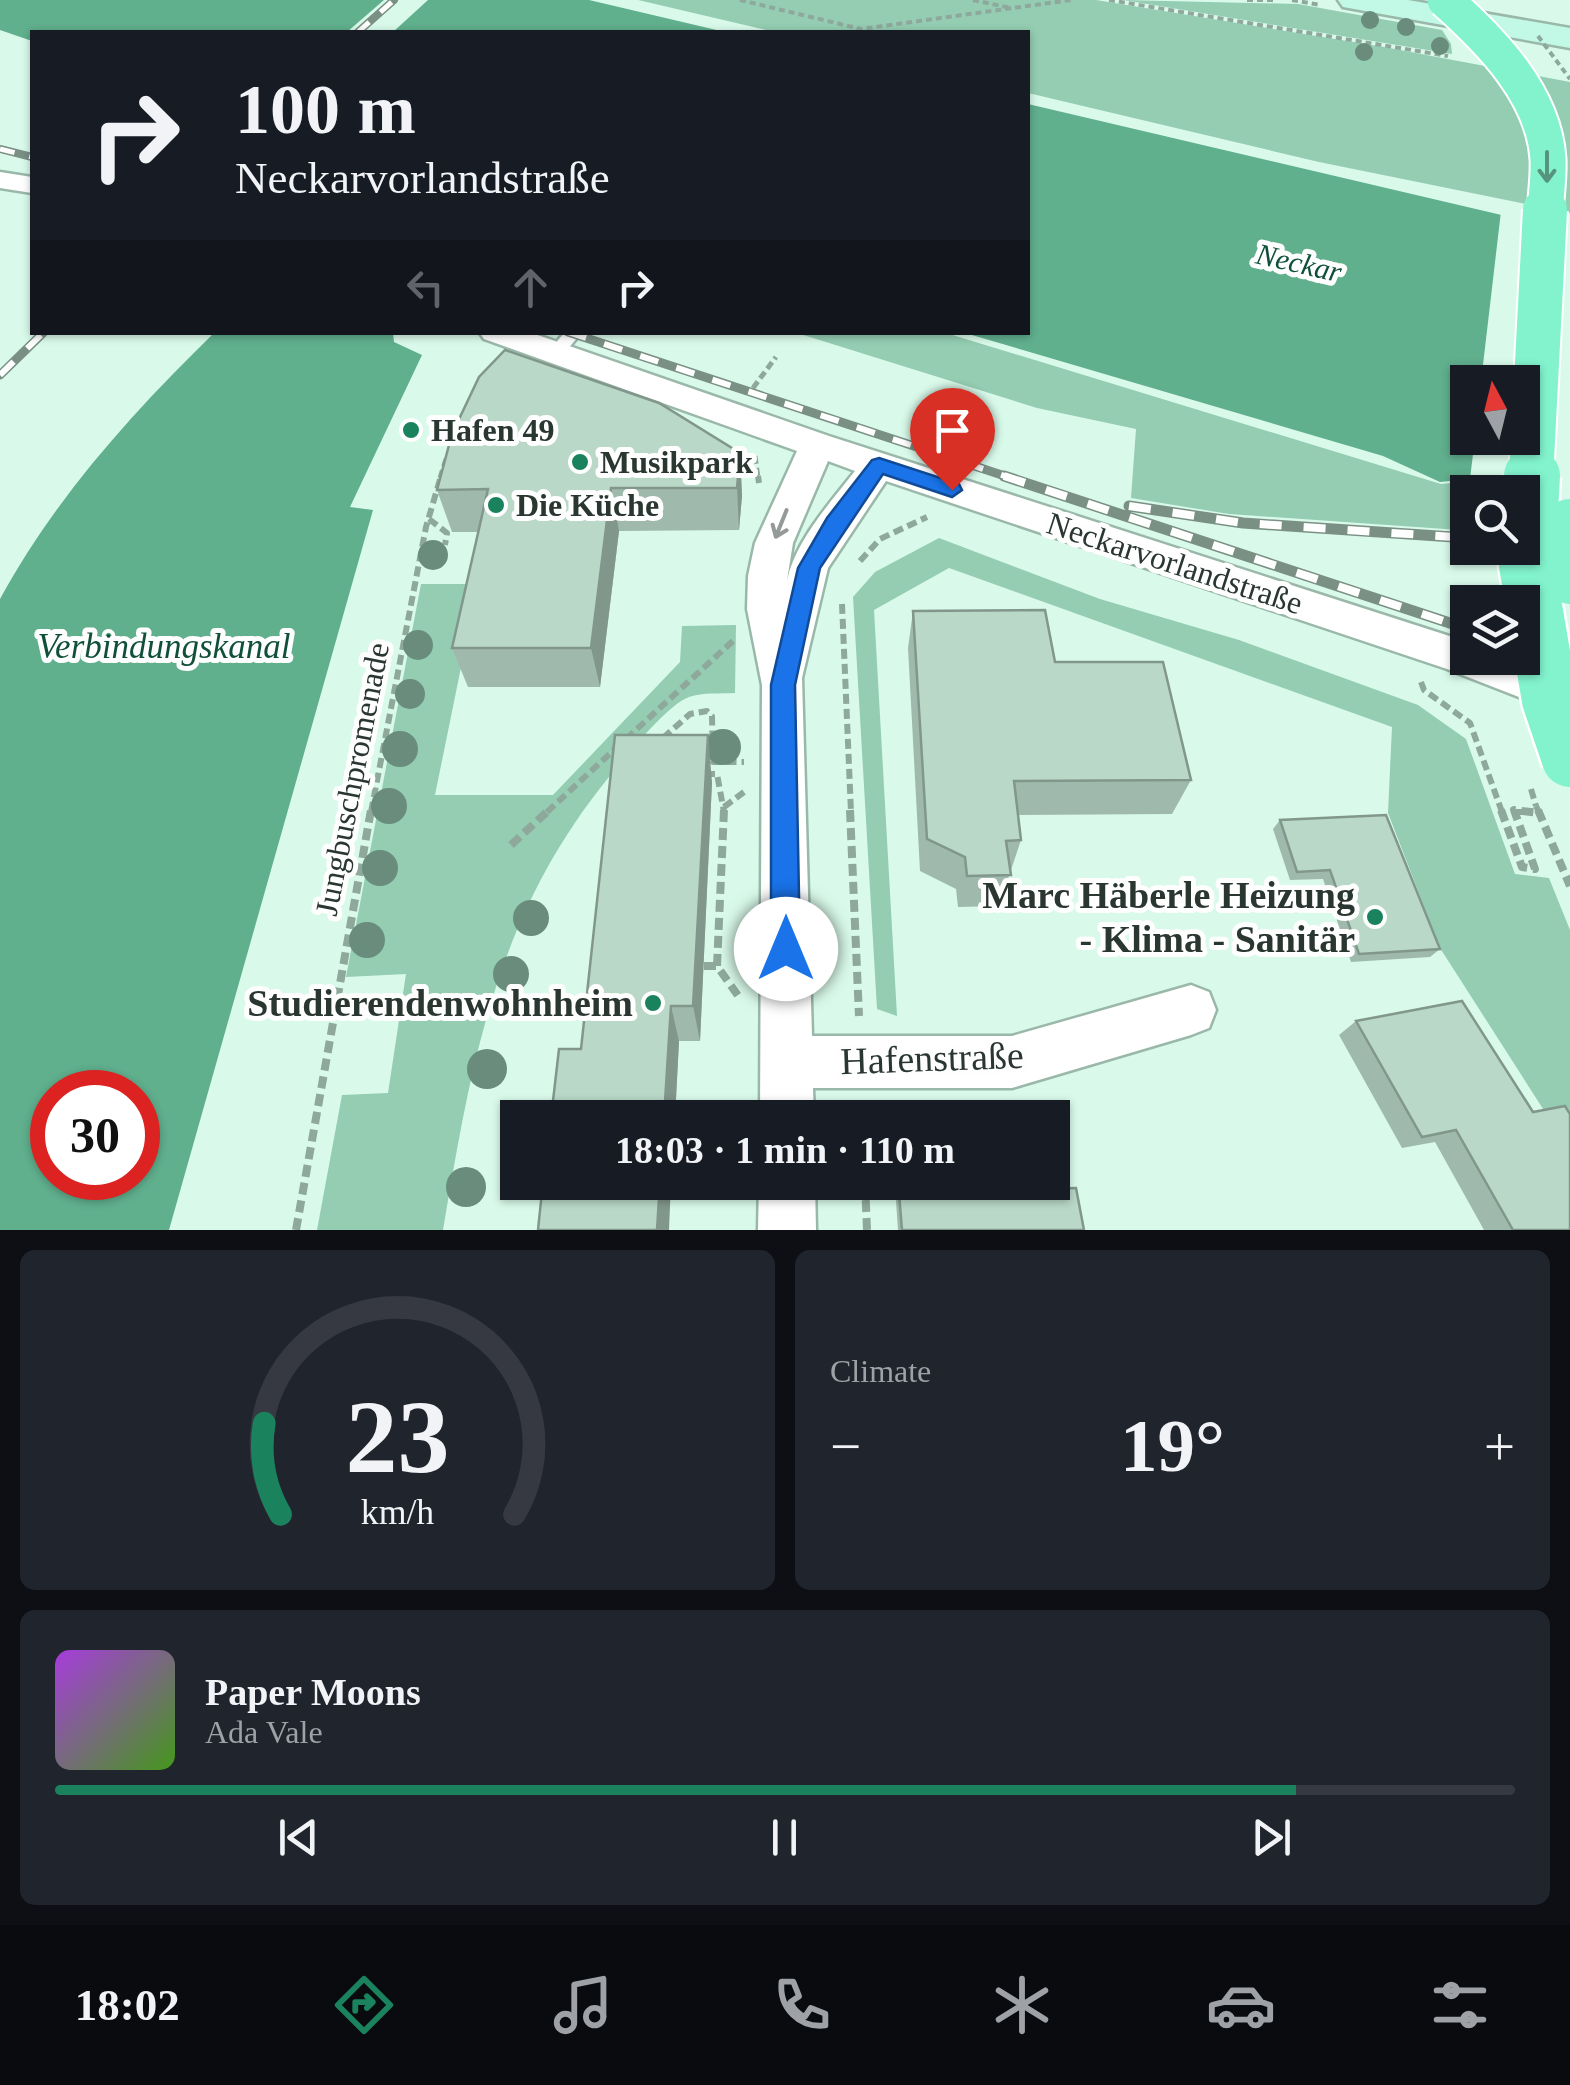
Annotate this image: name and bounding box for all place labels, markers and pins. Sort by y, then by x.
pin [910,388,995,491]
place label: Hafen 49 [431,412,555,448]
marker: Hafen 49 [400,419,422,441]
place label: Musikpark [600,444,753,480]
marker: Musikpark [569,451,591,473]
place label: Die Küche [516,487,659,523]
marker: Die Küche [485,494,507,516]
place label: Marc Häberle Heizung - Klima - Sanitär [982,874,1355,960]
marker: Marc Häberle Heizung - Klima - Sanitär [1364,906,1386,928]
place label: Studierendenwohnheim [247,982,633,1024]
marker: Studierendenwohnheim [642,992,664,1014]

